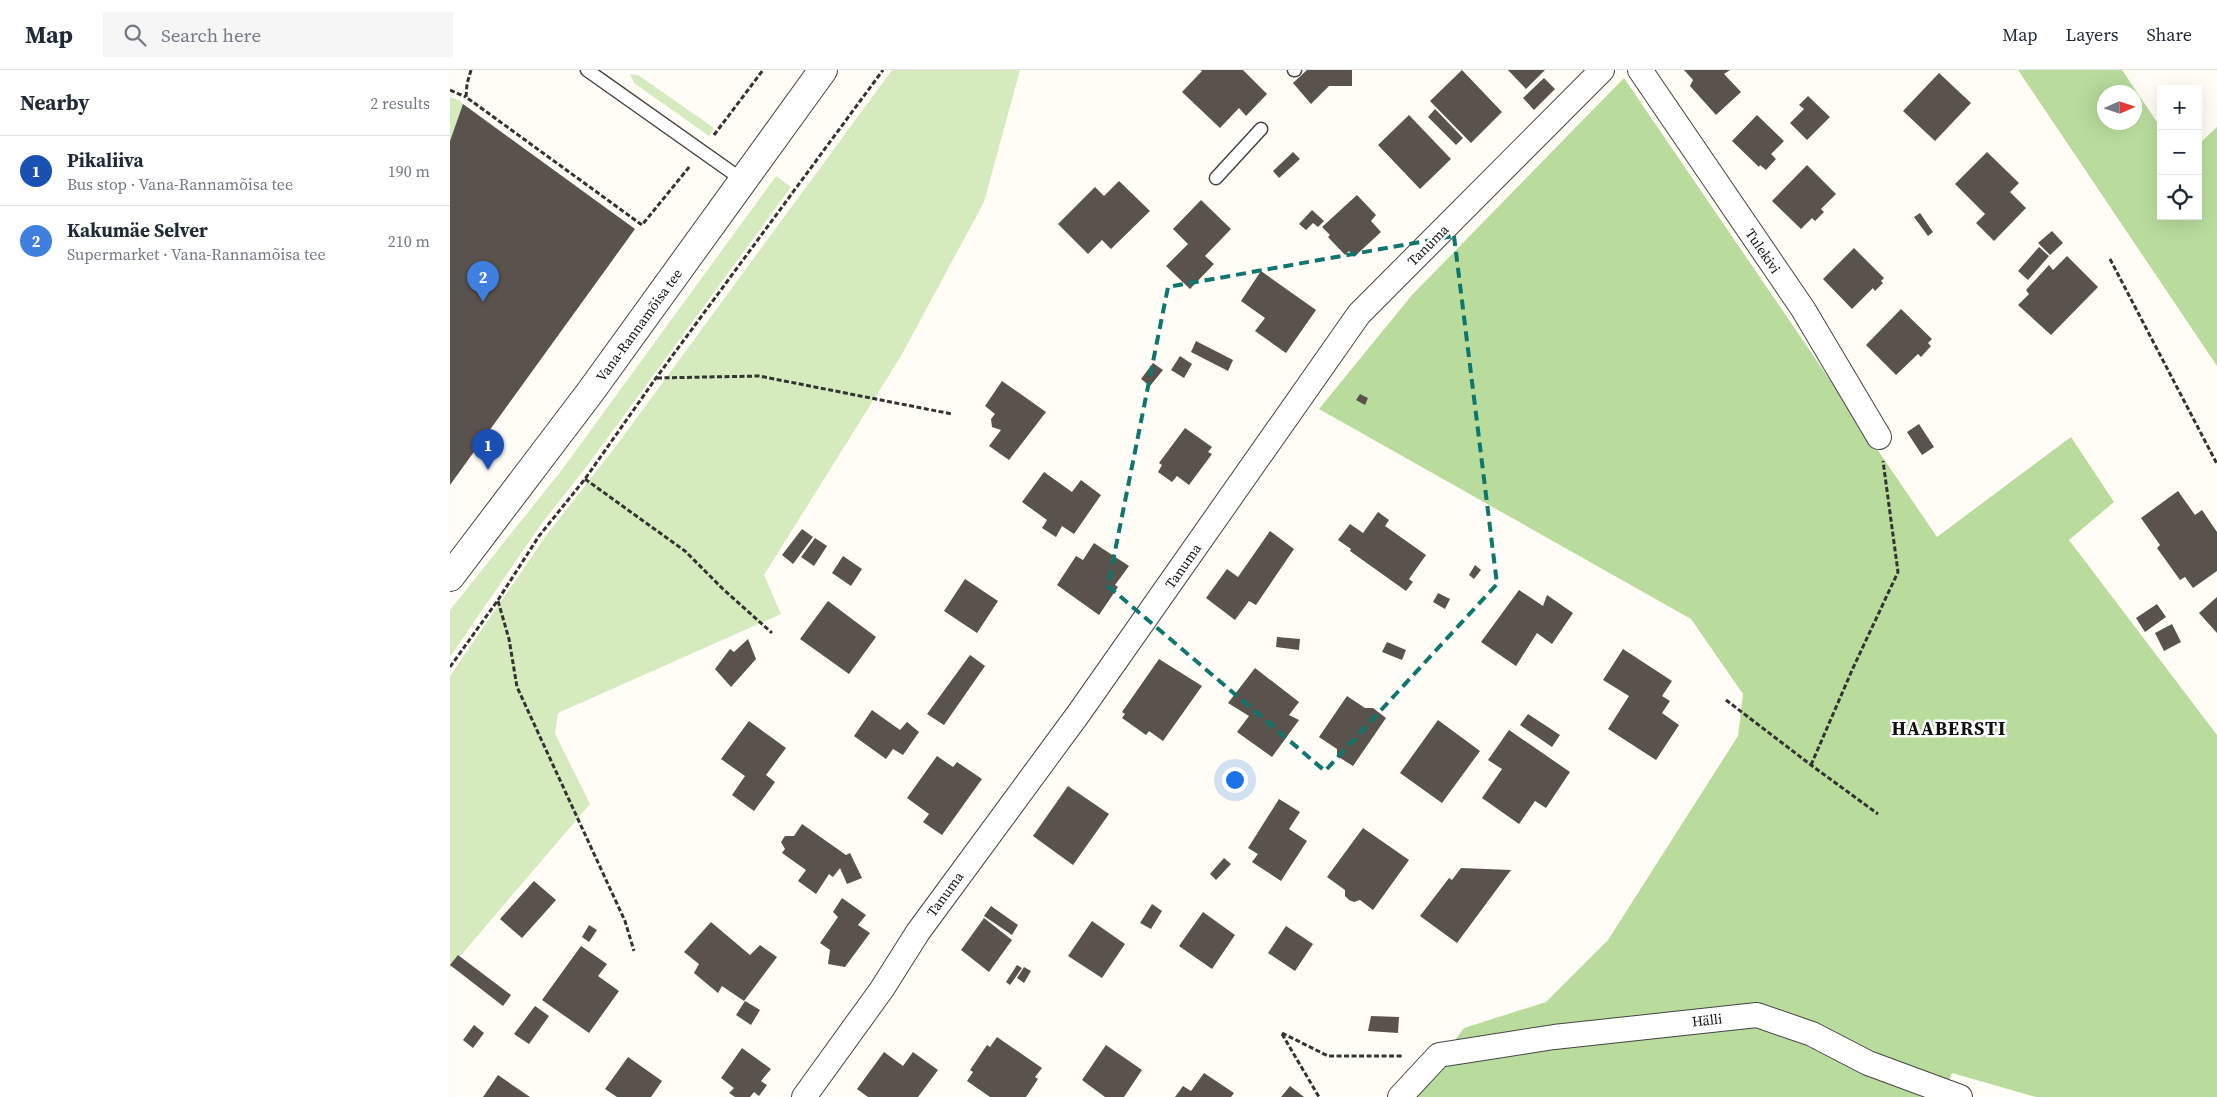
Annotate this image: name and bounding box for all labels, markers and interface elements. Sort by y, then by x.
search box [103,12,453,57]
text: Map [25,18,73,51]
icon: search [121,21,149,49]
text: Search here [161,22,261,48]
text: Map [2002,22,2037,47]
text: Layers [2065,22,2118,47]
text: Share [2146,22,2192,47]
north arrow [2097,85,2142,130]
map controls [2157,85,2202,220]
button: + [2157,85,2202,130]
text: Nearby [20,88,90,117]
text: 2 results [370,92,430,114]
button: − [2157,130,2202,175]
text: Pikaliiva [67,147,144,173]
text: 1 [32,160,40,182]
text: 190 m [388,160,430,182]
text: Bus stop · Vana-Rannamõisa tee [67,173,293,195]
button: locate [2157,175,2202,220]
text: Kakumäe Selver [67,217,208,243]
street label: Tanuma [1403,219,1454,270]
street label: Tulekivi [1741,225,1785,277]
text: 2 [32,230,40,252]
text: 210 m [388,230,430,252]
text: Supermarket · Vana-Rannamõisa tee [67,243,326,265]
pin: 2 [467,261,499,302]
street label: Vana-Rannamõisa tee [591,264,687,386]
pin: 1 [472,429,504,470]
street label: Tanuma [1160,539,1206,593]
district label: HAABERSTI [1892,715,2006,741]
your location [1222,767,1248,793]
street label: Tanuma [922,867,969,921]
street label: Hälli [1691,1008,1723,1032]

